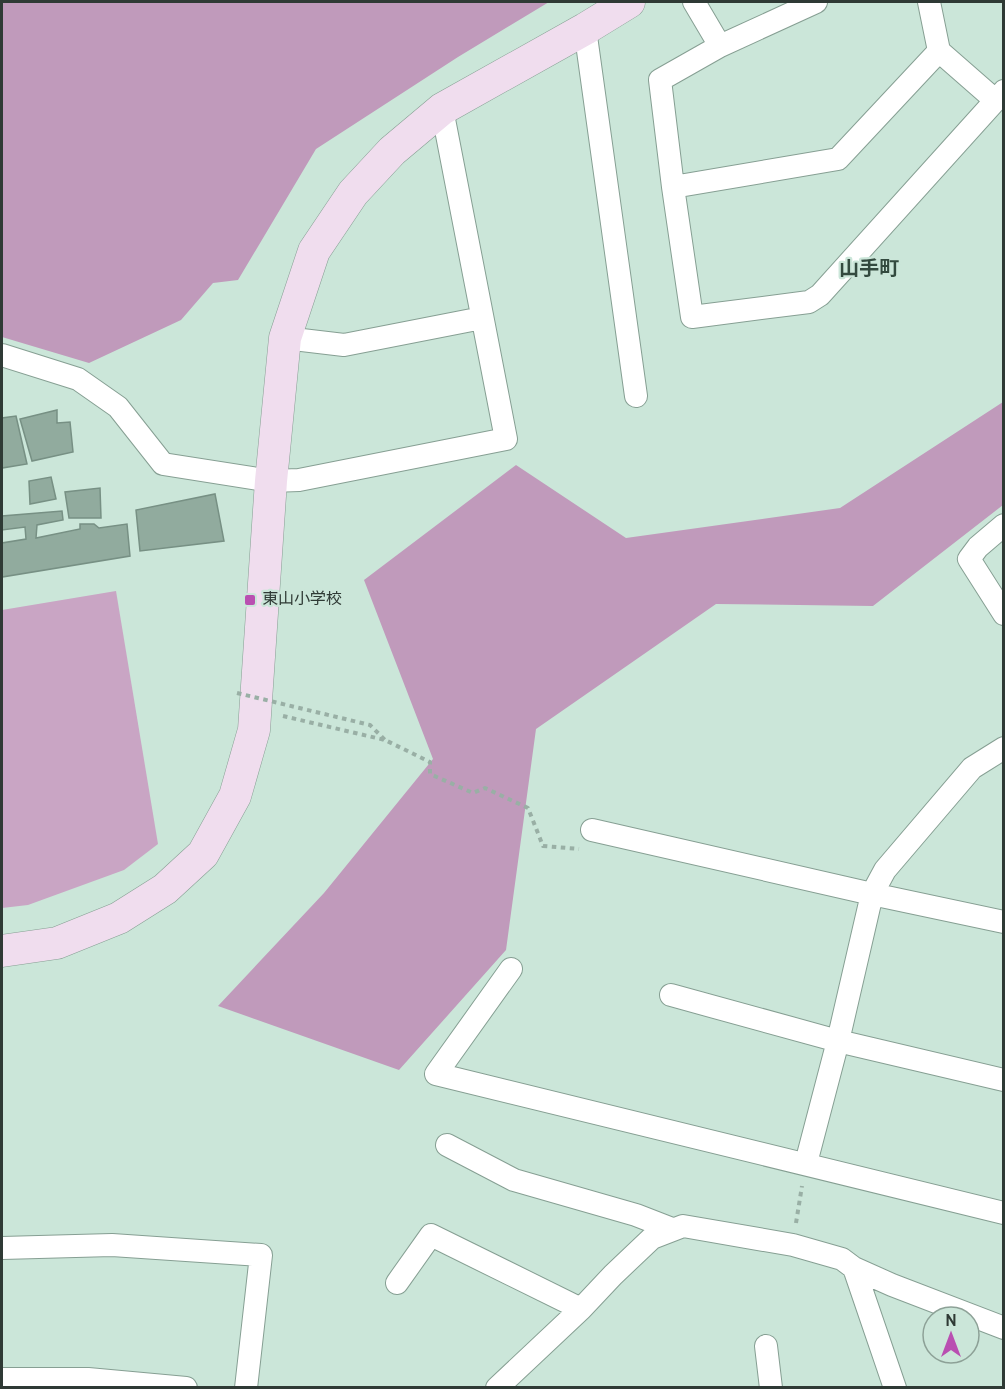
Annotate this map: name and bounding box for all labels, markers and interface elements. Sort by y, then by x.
district label: 山手町 [839,257,899,283]
place label: 東山小学校 [262,590,342,610]
marker: 東山小学校 [243,593,257,607]
north arrow [921,1305,981,1365]
text: N [945,1312,957,1332]

